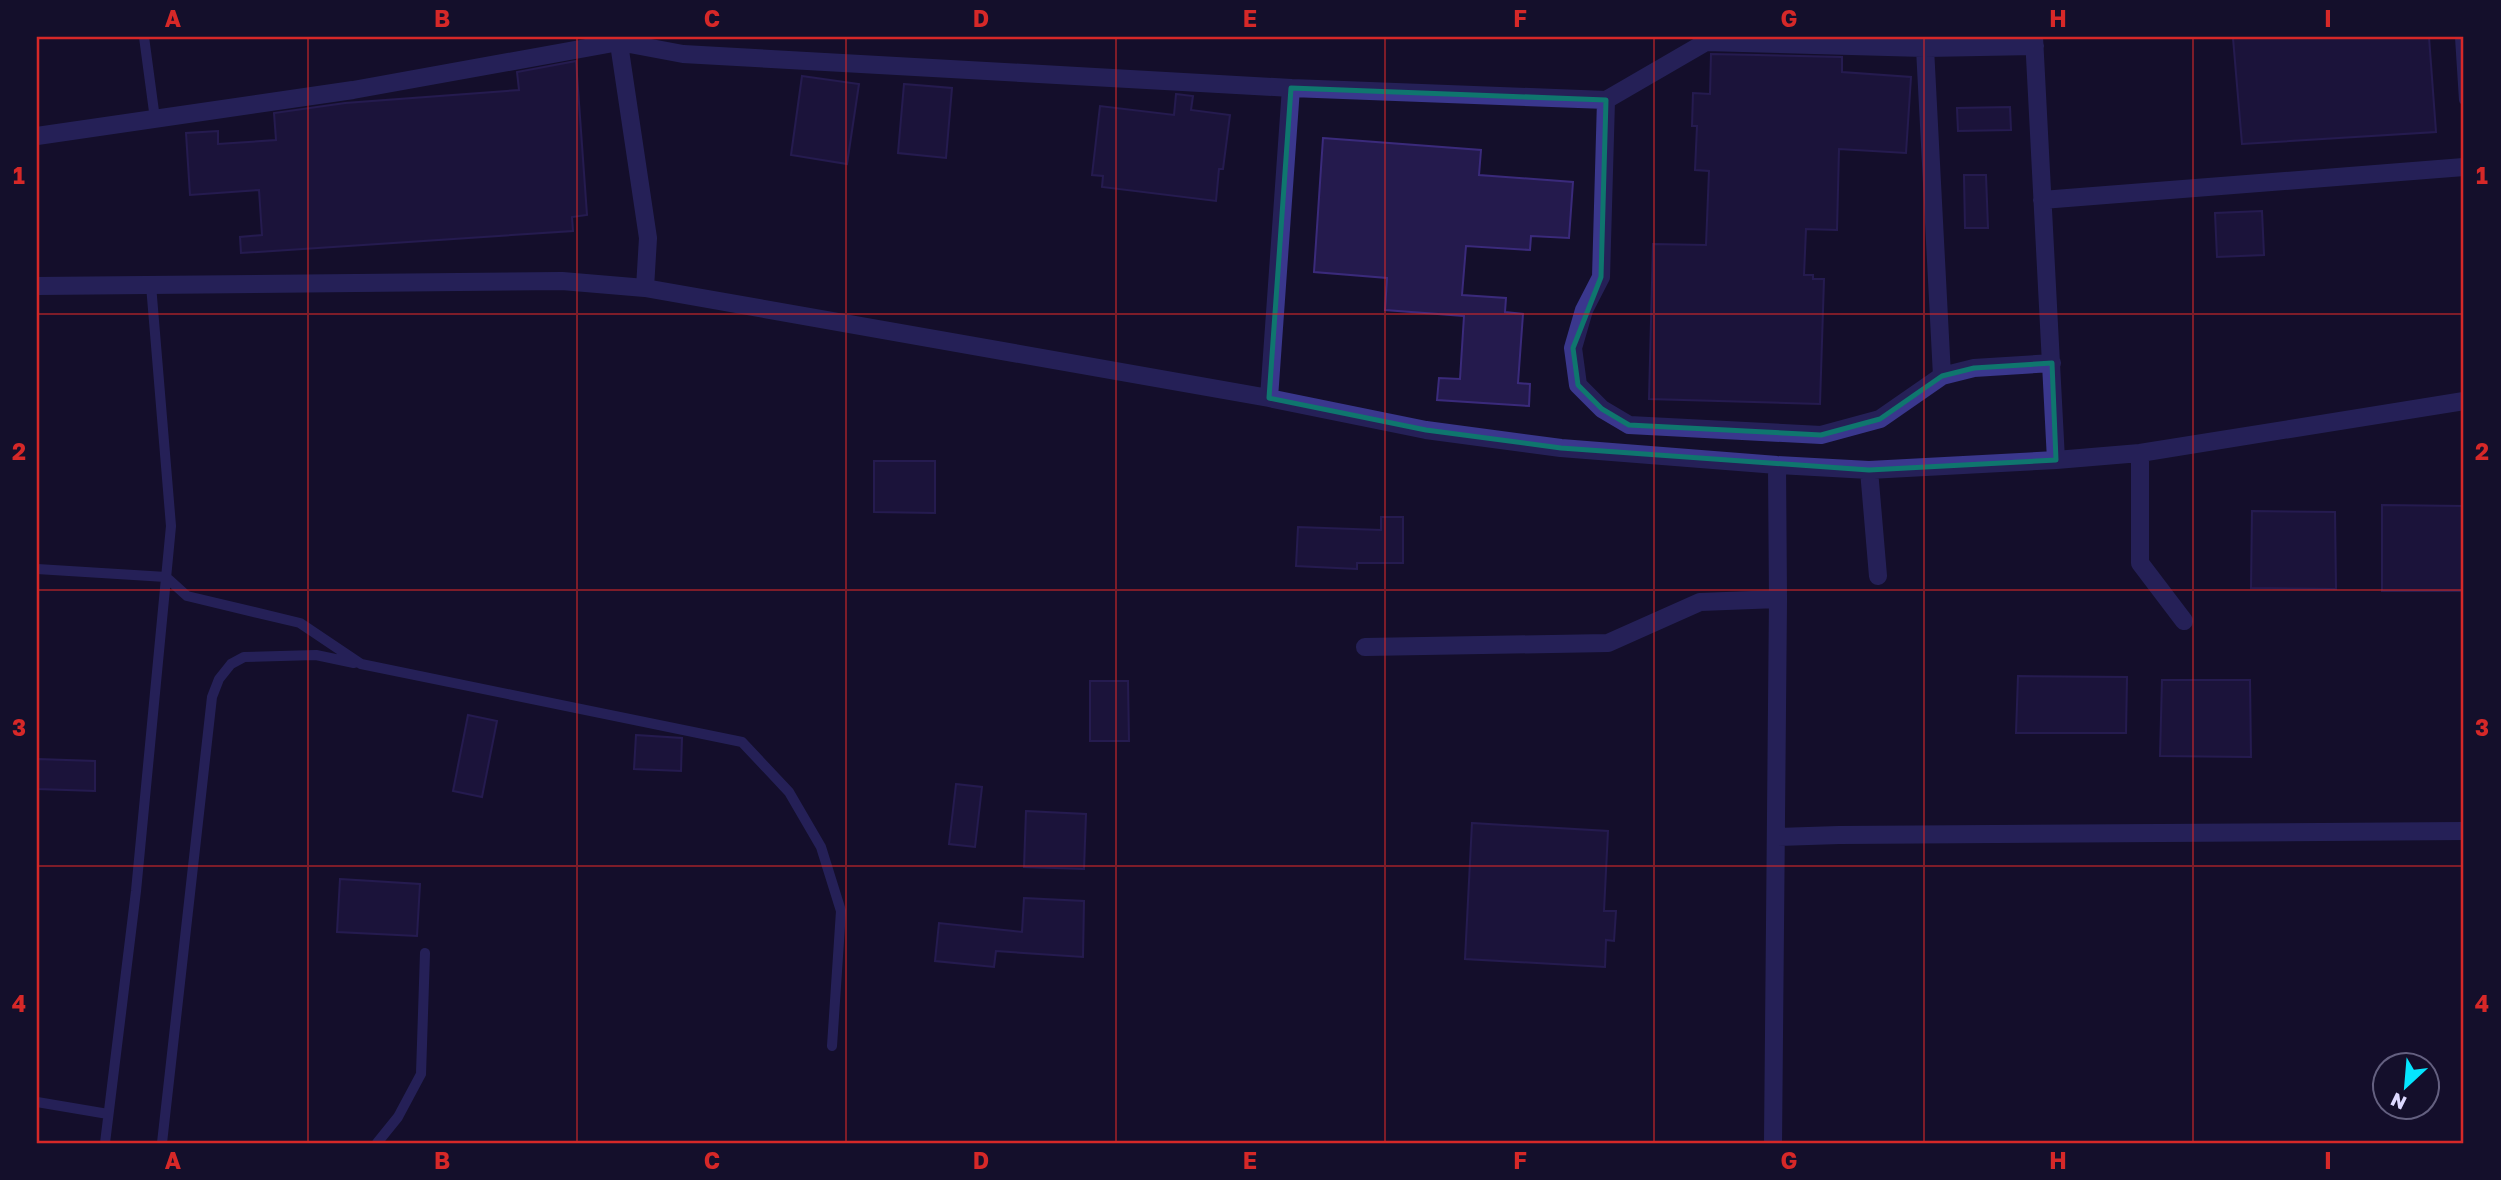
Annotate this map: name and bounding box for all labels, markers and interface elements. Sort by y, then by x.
text: A [165,4,182,32]
text: B [434,4,450,32]
text: C [704,4,720,32]
text: D [973,4,989,32]
text: E [1243,4,1257,32]
text: F [1513,4,1527,32]
text: G [1781,4,1797,32]
text: H [2049,4,2067,32]
text: I [2324,4,2332,32]
text: 1 [13,161,25,189]
text: 1 [2476,161,2488,189]
text: 2 [12,437,26,465]
text: 2 [2475,437,2489,465]
text: 3 [12,713,26,741]
text: 3 [2475,713,2489,741]
text: 4 [12,989,26,1017]
text: 4 [2475,989,2489,1017]
north arrow [2372,1050,2442,1120]
text: N [2387,1088,2410,1115]
text: A [165,1146,182,1174]
text: B [434,1146,450,1174]
text: C [704,1146,720,1174]
text: D [973,1146,989,1174]
text: E [1243,1146,1257,1174]
text: F [1513,1146,1527,1174]
text: G [1781,1146,1797,1174]
text: H [2049,1146,2067,1174]
text: I [2324,1146,2332,1174]

